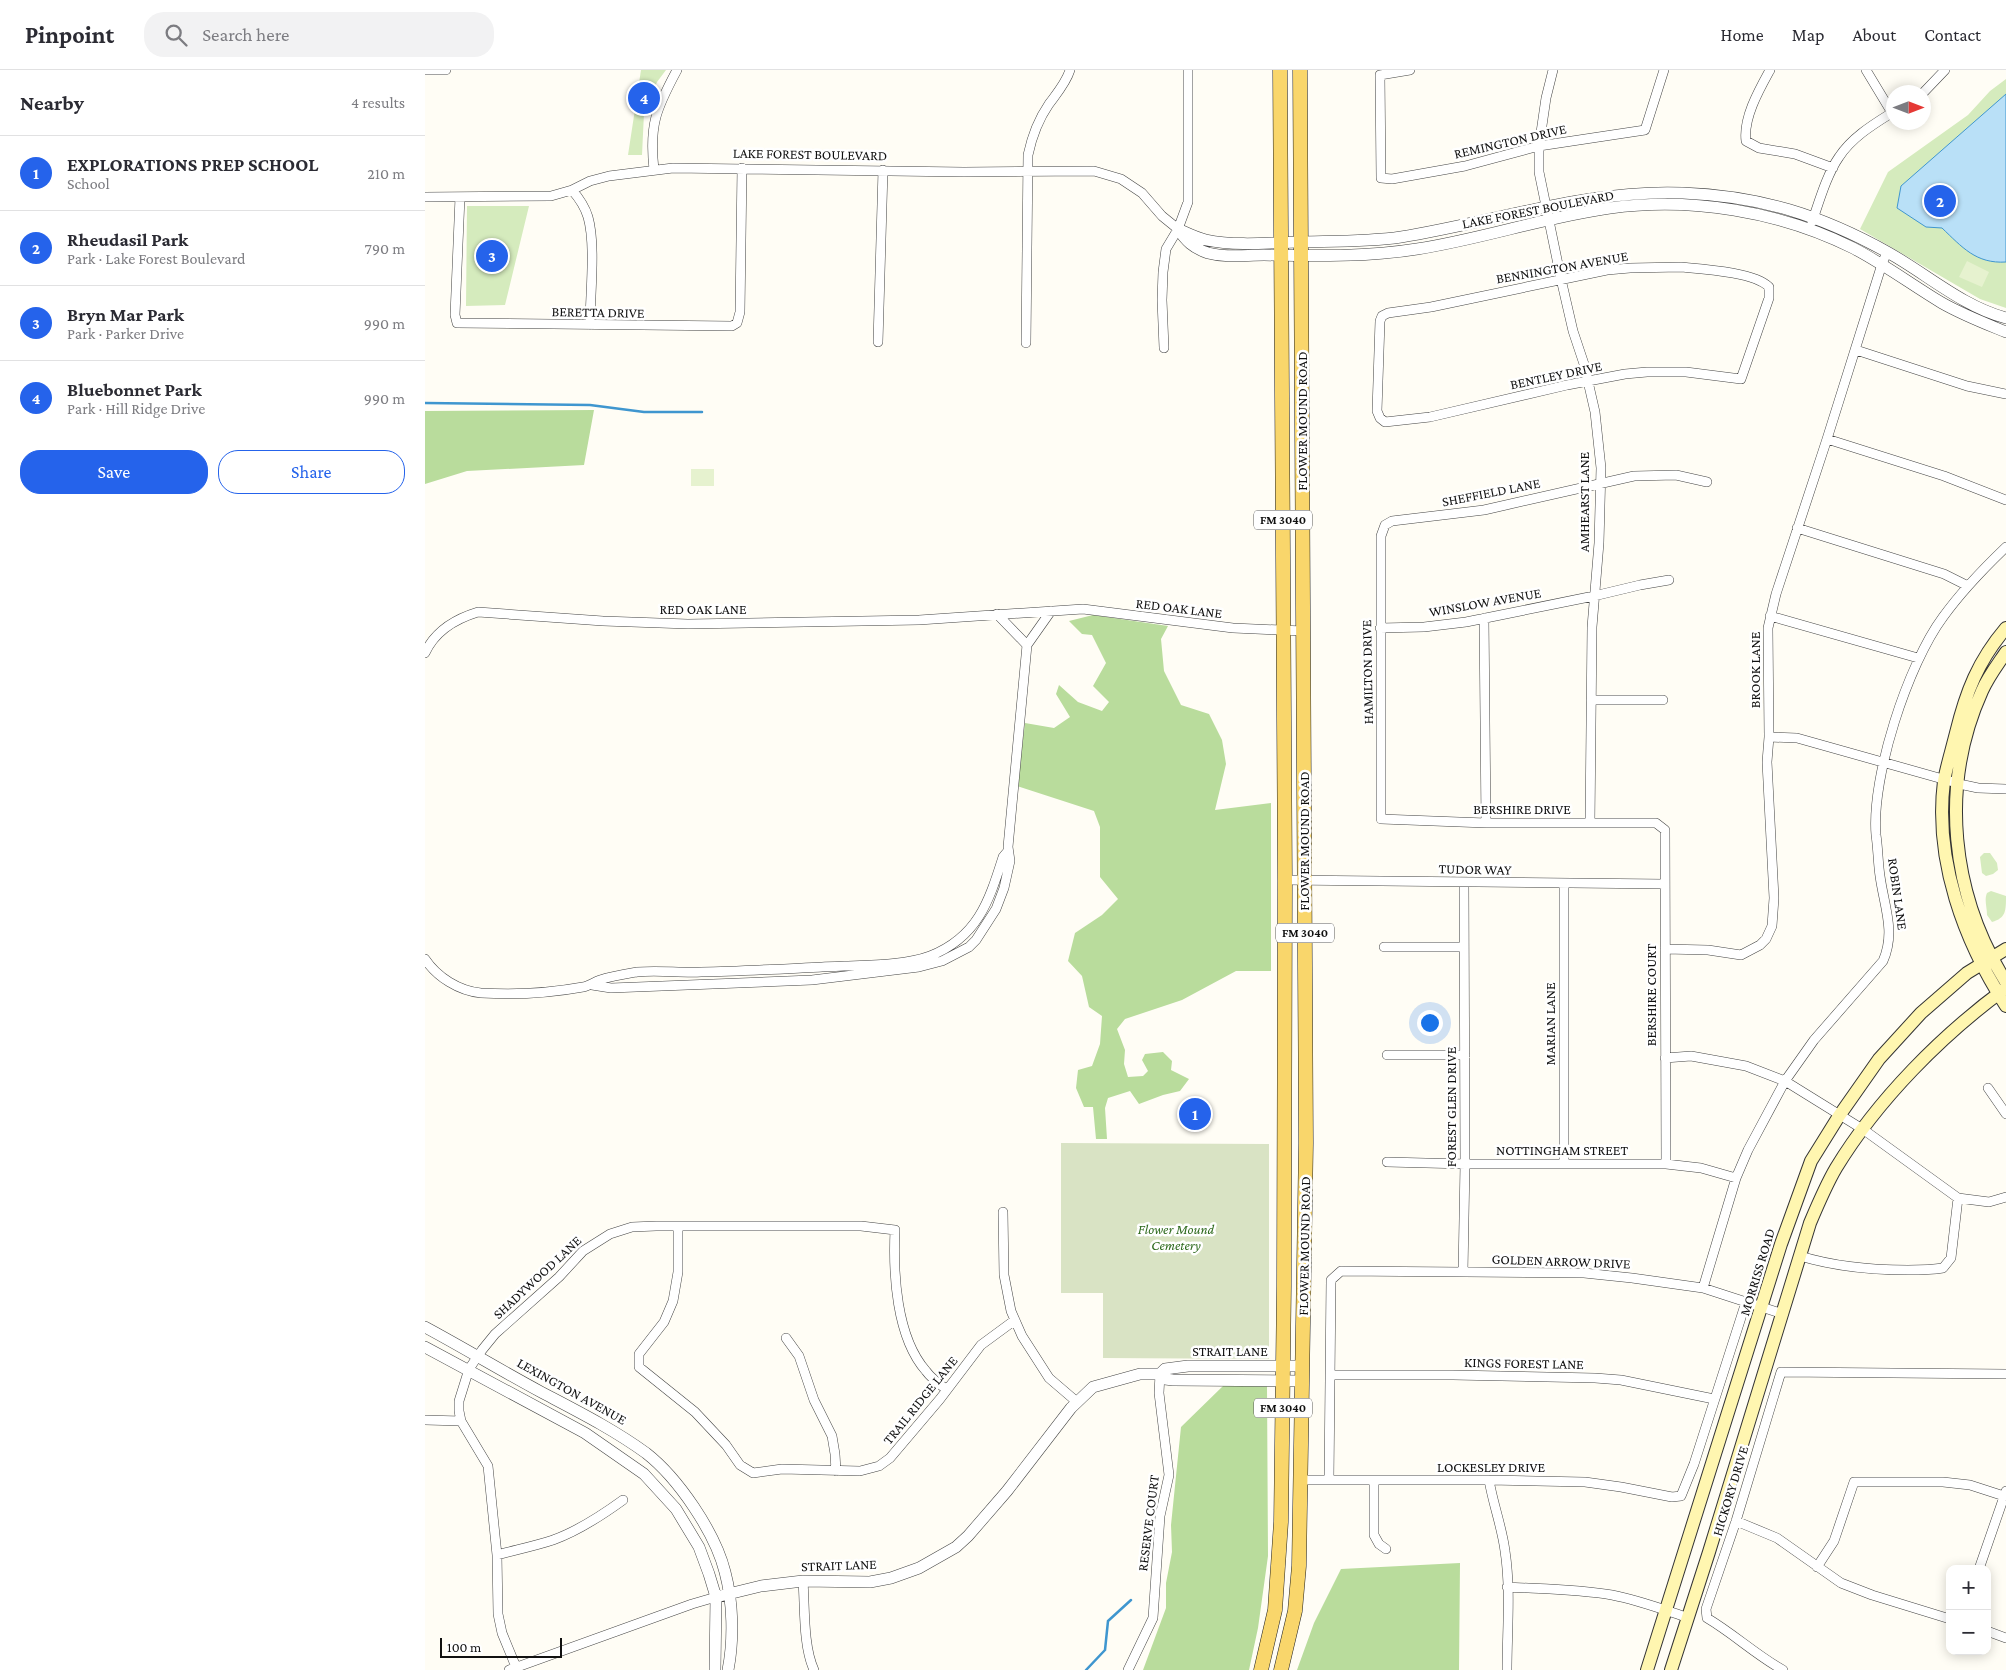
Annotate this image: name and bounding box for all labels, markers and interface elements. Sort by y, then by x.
search box [144,12,494,57]
text: Pinpoint [25,21,114,48]
icon: search [162,21,190,49]
text: Search here [202,24,289,45]
text: Home [1721,25,1764,45]
text: Map [1792,25,1824,45]
text: About [1852,25,1896,45]
text: Contact [1924,25,1981,45]
pin: 4 [628,79,660,117]
north arrow [1886,85,1931,130]
text: Nearby [20,91,84,115]
text: 4 results [351,94,405,111]
street label: REMINGTON DRIVE [1452,120,1568,162]
street label: LAKE FOREST BOULEVARD [733,145,887,163]
text: EXPLORATIONS PREP SCHOOL [67,154,319,175]
text: 1 [33,165,39,182]
text: 210 m [367,165,405,182]
text: School [67,175,110,192]
pin: 2 [1924,182,1956,220]
street label: LAKE FOREST BOULEVARD [1461,186,1615,232]
text: Rheudasil Park [67,229,188,250]
pin: 3 [476,237,508,275]
text: 2 [32,240,40,257]
text: 790 m [365,240,405,257]
street label: BENNINGTON AVENUE [1495,247,1630,287]
text: Park · Lake Forest Boulevard [67,250,245,267]
street label: BERETTA DRIVE [551,303,645,321]
text: Bryn Mar Park [67,304,184,325]
text: 3 [32,315,40,332]
text: 990 m [364,315,405,332]
text: Park · Parker Drive [67,325,184,342]
street label: FLOWER MOUND ROAD [1294,351,1310,491]
street label: BENTLEY DRIVE [1509,357,1604,393]
text: Bluebonnet Park [67,379,202,400]
text: 4 [32,390,40,407]
text: 990 m [364,390,405,407]
text: Park · Hill Ridge Drive [67,400,205,417]
button: Save [20,450,208,494]
button: Share [218,450,405,494]
street label: AMHEARST LANE [1576,451,1592,552]
street label: SHEFFIELD LANE [1441,475,1542,509]
road number: FM 3040 [1254,510,1312,530]
street label: WINSLOW AVENUE [1428,584,1543,620]
street label: RED OAK LANE [1135,595,1224,621]
street label: RED OAK LANE [660,601,747,617]
street label: HAMILTON DRIVE [1358,619,1376,724]
street label: BROOK LANE [1747,631,1763,708]
street label: FLOWER MOUND ROAD [1296,771,1312,911]
street label: BERSHIRE DRIVE [1473,801,1571,817]
street label: ROBIN LANE [1885,857,1911,931]
street label: TUDOR WAY [1438,860,1512,878]
road number: FM 3040 [1276,924,1334,942]
street label: BERSHIRE COURT [1643,943,1659,1046]
street label: MARIAN LANE [1542,982,1558,1066]
your location [1417,1010,1443,1036]
street label: FOREST GLEN DRIVE [1443,1046,1459,1167]
pin: 1 [1179,1095,1211,1133]
street label: NOTTINGHAM STREET [1496,1142,1628,1158]
street label: FLOWER MOUND ROAD [1295,1176,1313,1316]
park label: Flower Mound Cemetery [1138,1221,1215,1253]
street label: MORRISS ROAD [1736,1226,1778,1318]
street label: SHADYWOOD LANE [490,1232,585,1322]
street label: GOLDEN ARROW DRIVE [1491,1251,1631,1271]
street label: STRAIT LANE [1192,1343,1268,1359]
street label: TRAIL RIDGE LANE [880,1352,961,1447]
street label: LEXINGTON AVENUE [515,1354,630,1428]
street label: KINGS FOREST LANE [1464,1354,1584,1372]
road number: FM 3040 [1254,1399,1312,1418]
street label: HICKORY DRIVE [1709,1444,1751,1538]
street label: LOCKESLEY DRIVE [1437,1459,1545,1475]
street label: RESERVE COURT [1134,1474,1162,1572]
street label: STRAIT LANE [801,1556,877,1574]
map controls [1946,1565,1991,1655]
button: + [1946,1565,1991,1610]
button: − [1946,1610,1991,1655]
scale bar [440,1635,563,1658]
text: 100 m [447,1639,481,1655]

